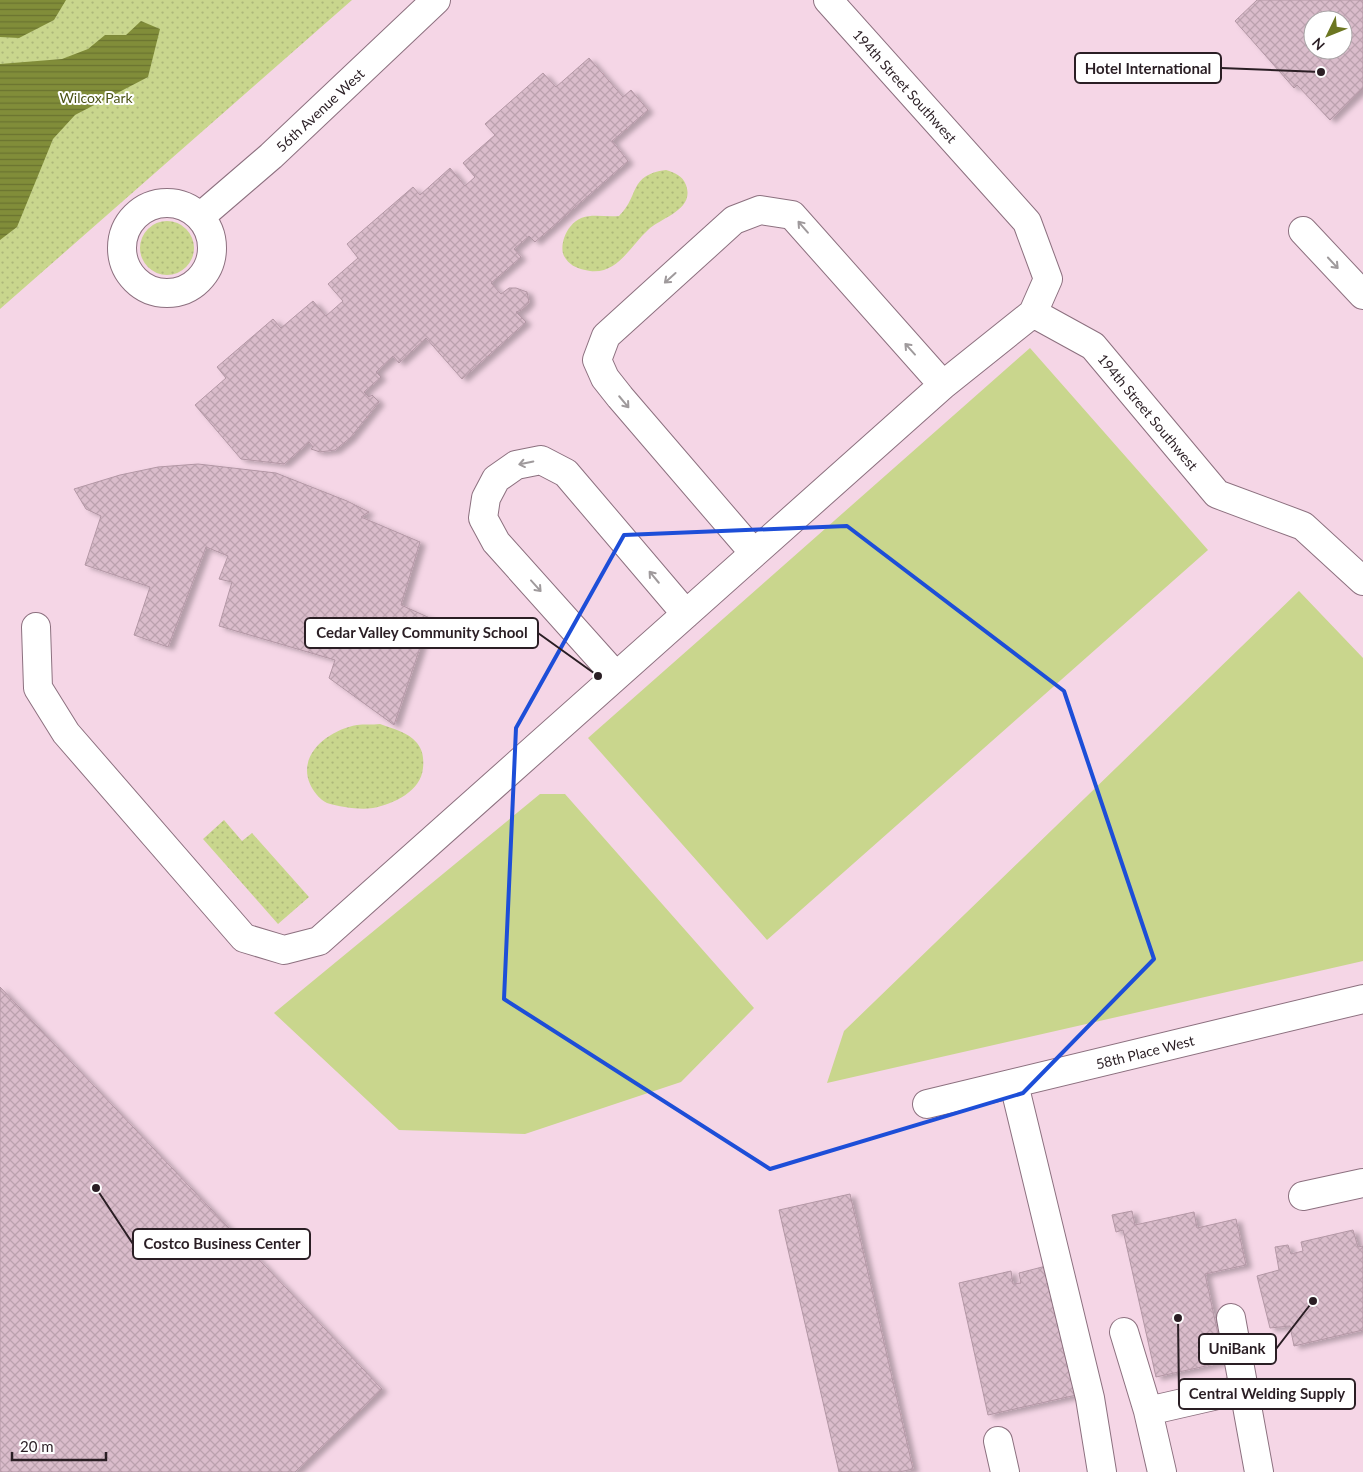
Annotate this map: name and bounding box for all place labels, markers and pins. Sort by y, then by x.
callout: Hotel International [1075,53,1221,83]
callout: Cedar Valley Community School [305,618,538,648]
callout: Costco Business Center [133,1229,310,1259]
callout: UniBank [1199,1334,1276,1364]
callout: Central Welding Supply [1179,1379,1355,1409]

